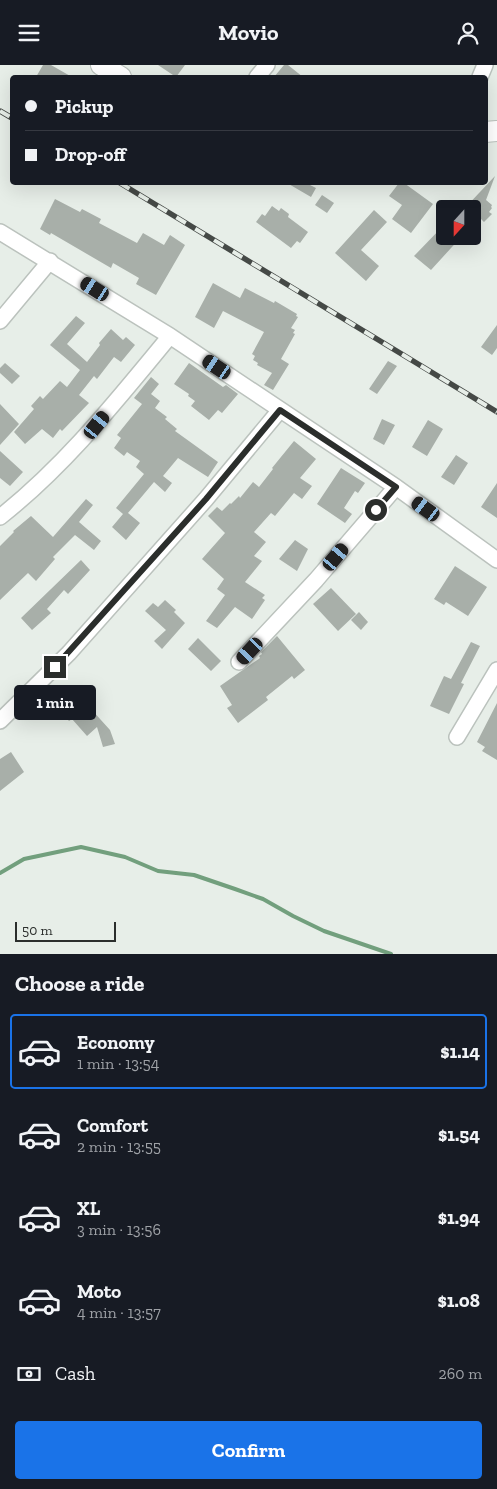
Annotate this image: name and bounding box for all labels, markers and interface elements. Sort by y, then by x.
icon: menu [15,19,43,47]
text: Movio [218,19,279,46]
icon: person [454,19,482,47]
text: Pickup [55,95,113,118]
text: Drop-off [55,143,126,166]
north arrow [436,200,481,245]
map controls [436,200,481,245]
car [78,275,111,303]
car [200,352,233,382]
car [81,409,112,441]
car [409,494,442,524]
route start [365,499,387,521]
car [320,541,351,573]
car [234,635,265,667]
route end [44,656,66,678]
callout: 1 min [14,685,96,719]
text: 1 min [36,693,74,712]
scale bar [15,919,116,942]
text: 50 m [22,922,53,939]
text: Choose a ride [15,970,145,997]
icon: car [17,1029,62,1074]
text: Economy [77,1031,155,1054]
text: $1.14 [440,1040,480,1063]
text: 1 min · 13:54 [77,1054,159,1073]
icon: car [17,1112,62,1157]
text: Comfort [77,1114,148,1137]
text: $1.54 [438,1123,480,1146]
text: 2 min · 13:55 [77,1137,161,1156]
icon: car [17,1195,62,1240]
text: XL [77,1197,100,1220]
text: $1.94 [438,1206,480,1229]
text: 3 min · 13:56 [77,1220,161,1239]
icon: car [17,1278,62,1323]
text: Moto [77,1280,121,1303]
text: $1.08 [437,1289,480,1312]
text: 4 min · 13:57 [77,1303,161,1322]
icon: cash [15,1360,43,1388]
text: Cash [55,1362,95,1385]
text: 260 m [439,1364,482,1383]
button: Confirm [15,1421,482,1479]

